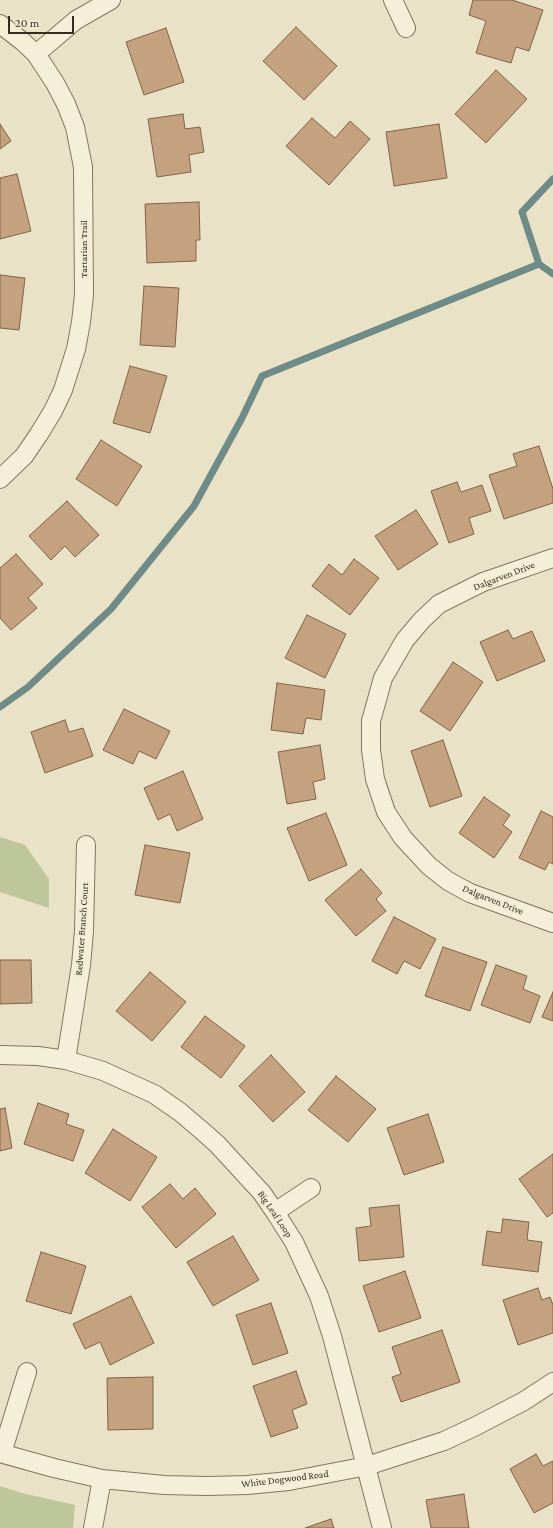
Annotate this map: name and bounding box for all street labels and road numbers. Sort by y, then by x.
street label: Tartarian Trail [78,220,90,278]
street label: Dalgarven Drive [472,559,536,593]
street label: Redwater Branch Court [73,882,91,976]
street label: Dalgarven Drive [461,882,525,918]
street label: Big Leaf Loop [255,1188,295,1240]
street label: White Dogwood Road [241,1468,329,1490]

